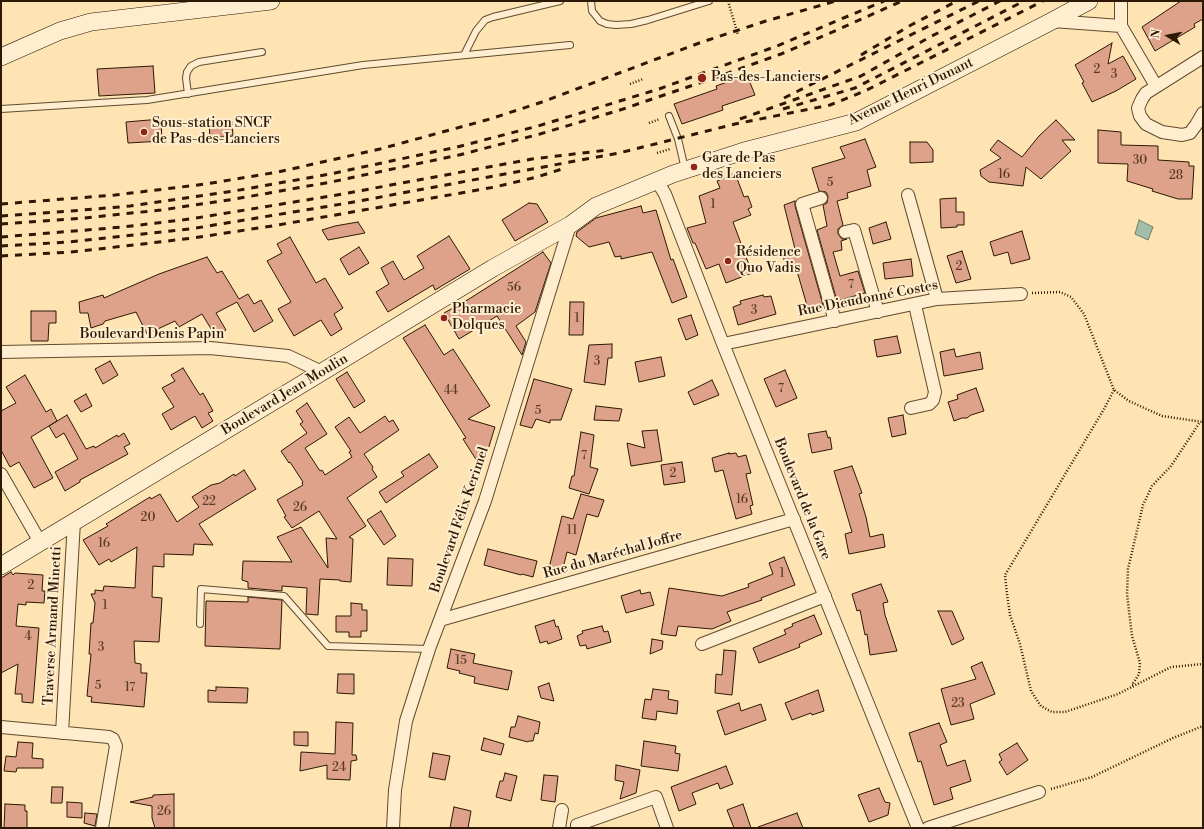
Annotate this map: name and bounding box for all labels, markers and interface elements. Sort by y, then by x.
north arrow [1148,16,1188,56]
text: N [1149,28,1164,39]
street label: Avenue Henri Dunant [846,54,976,130]
house number: 2 [1094,63,1100,77]
house number: 3 [1111,68,1117,82]
place label: Pas-des-Lanciers [711,70,821,86]
marker: Pas-des-Lanciers [696,72,708,84]
place label: Sous-station SNCF de Pas-des-Lanciers [152,116,280,148]
marker: Sous-station SNCF de Pas-des-Lanciers [139,127,149,137]
place label: Gare de Pas des Lanciers [702,151,782,184]
house number: 30 [1133,154,1147,168]
marker: Gare de Pas des Lanciers [689,162,699,172]
house number: 16 [998,168,1010,182]
house number: 28 [1169,169,1183,183]
house number: 5 [827,176,833,190]
house number: 1 [710,198,716,212]
place label: Résidence Quo Vadis [736,245,801,278]
marker: Résidence Quo Vadis [723,256,733,266]
house number: 2 [956,260,962,274]
street label: Rue Dieudonné Costes [797,277,939,321]
house number: 7 [848,278,854,292]
house number: 56 [507,281,521,295]
place label: Pharmacie Dolques [452,302,521,334]
house number: 3 [751,304,757,318]
house number: 1 [574,312,580,326]
marker: Pharmacie Dolques [439,313,449,323]
street label: Boulevard Denis Papin [80,327,224,343]
street label: Boulevard Jean Moulin [219,351,351,439]
house number: 3 [594,355,600,369]
house number: 7 [778,382,784,396]
house number: 44 [444,384,458,398]
house number: 5 [535,404,541,418]
street label: Boulevard de la Gare [770,436,834,562]
street label: Boulevard Félix Kerimel [427,445,493,595]
house number: 7 [581,449,587,463]
house number: 2 [670,467,676,481]
house number: 16 [736,493,748,507]
house number: 22 [202,495,216,509]
house number: 26 [293,501,307,515]
house number: 20 [141,511,155,525]
house number: 11 [567,524,577,538]
street label: Rue du Maréchal Joffre [541,527,685,583]
house number: 16 [98,537,110,551]
street label: Traverse Armand Minetti [40,546,66,706]
house number: 1 [779,567,785,581]
house number: 2 [28,579,34,593]
house number: 1 [102,599,108,613]
house number: 4 [24,630,32,644]
house number: 3 [98,641,104,655]
house number: 15 [455,654,467,668]
house number: 5 [95,679,101,693]
house number: 17 [125,681,135,695]
house number: 23 [951,697,965,711]
house number: 24 [332,761,346,775]
house number: 26 [157,805,171,819]

